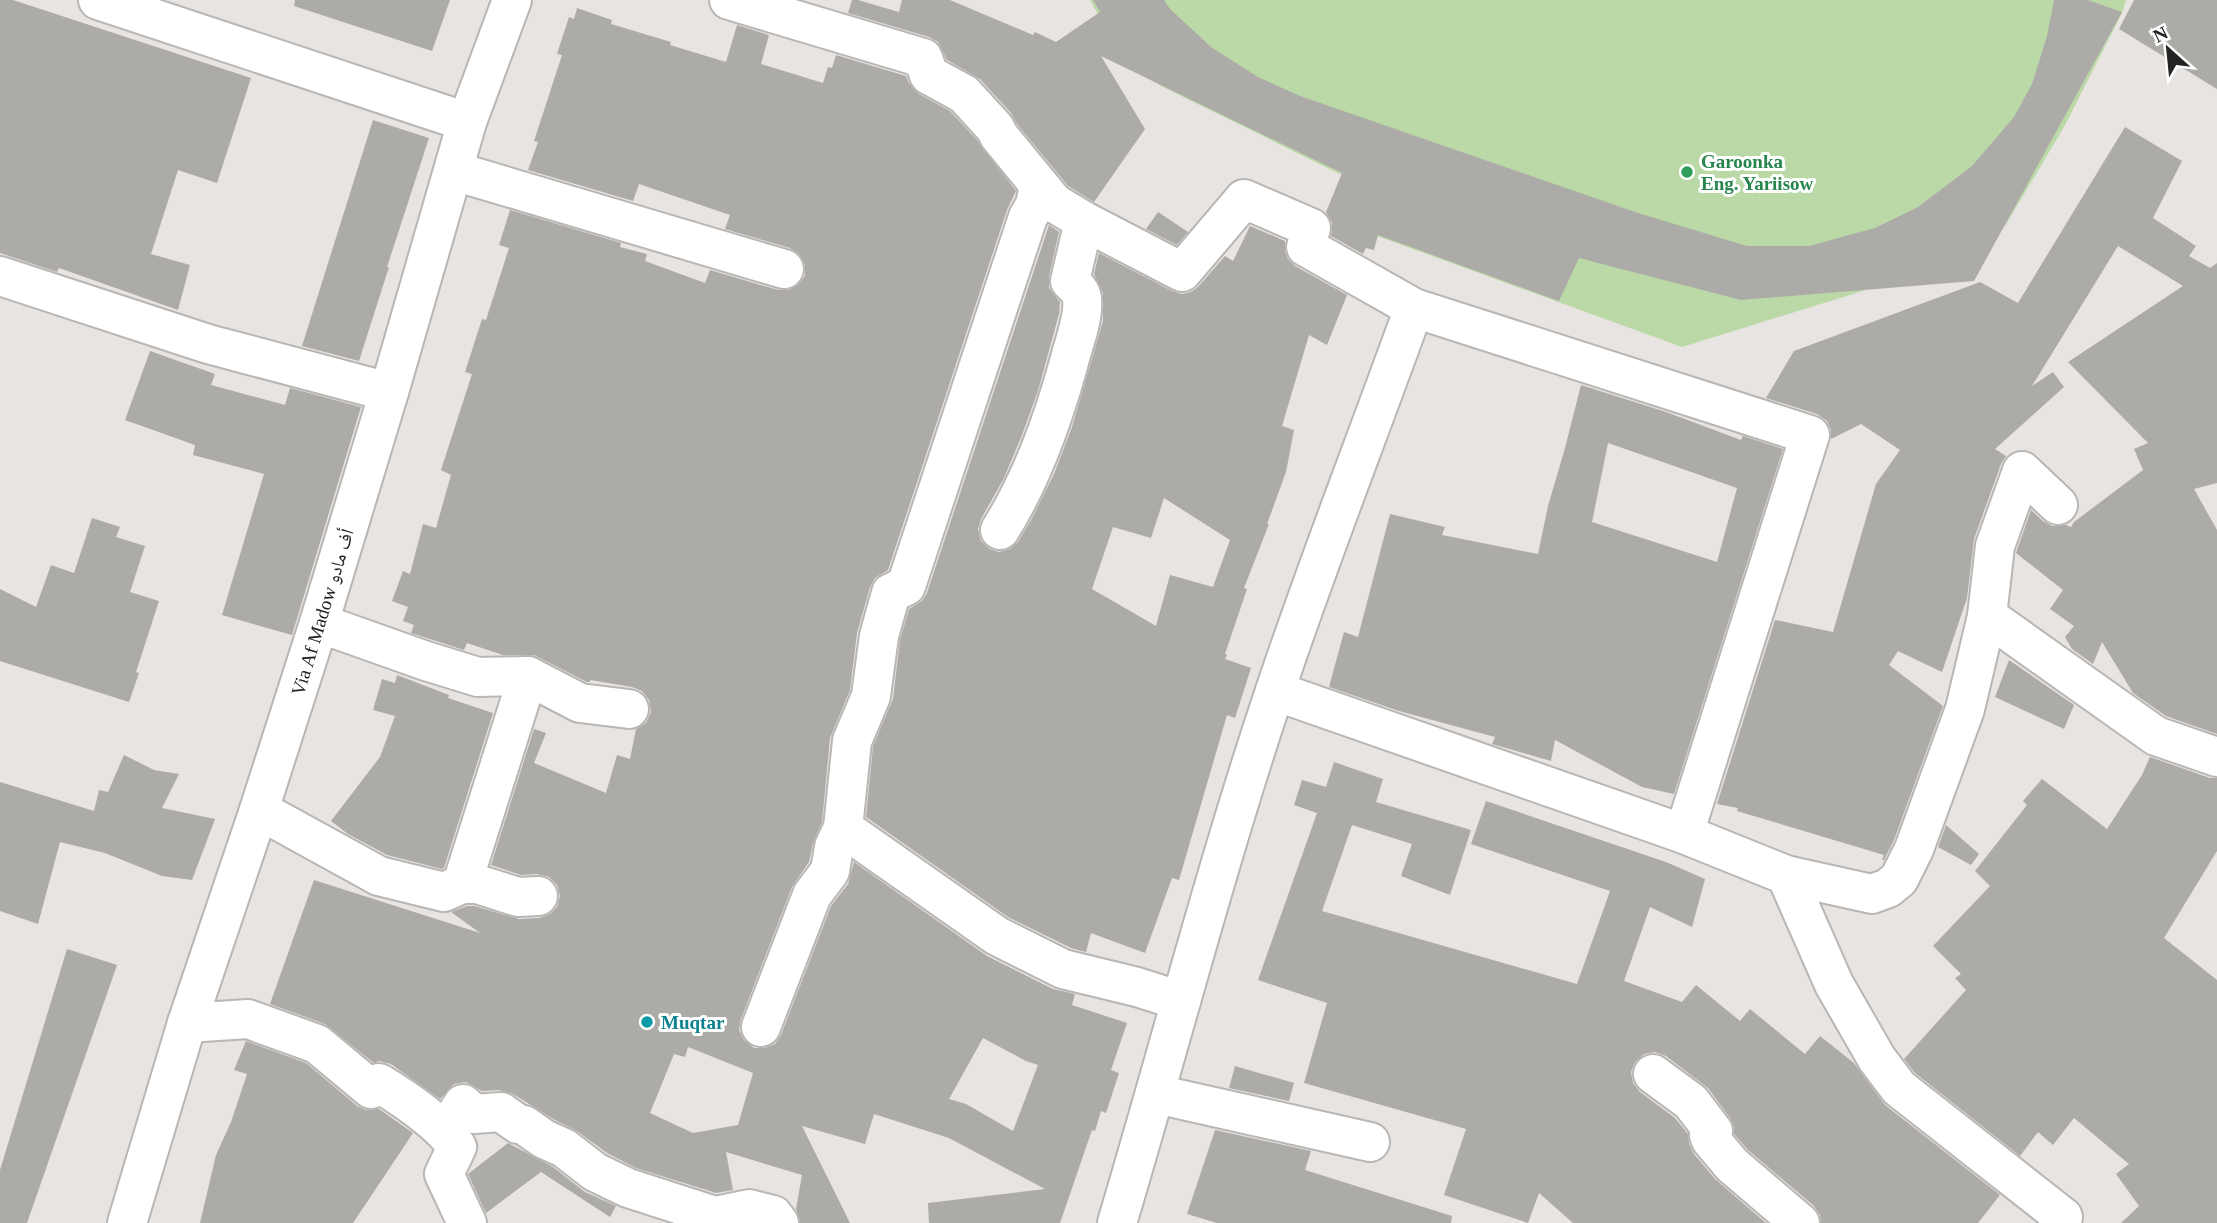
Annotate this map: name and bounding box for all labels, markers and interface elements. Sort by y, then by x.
north arrow [2133,14,2203,84]
text: N [2150,22,2172,47]
place label: Garoonka Eng. Yariisow [1701,151,1814,194]
marker: Garoonka Eng. Yariisow [1679,164,1695,180]
street label: Via Af Madow أف مادو [286,526,359,698]
place label: Muqtar [661,1012,725,1033]
marker: Muqtar [639,1014,655,1030]

